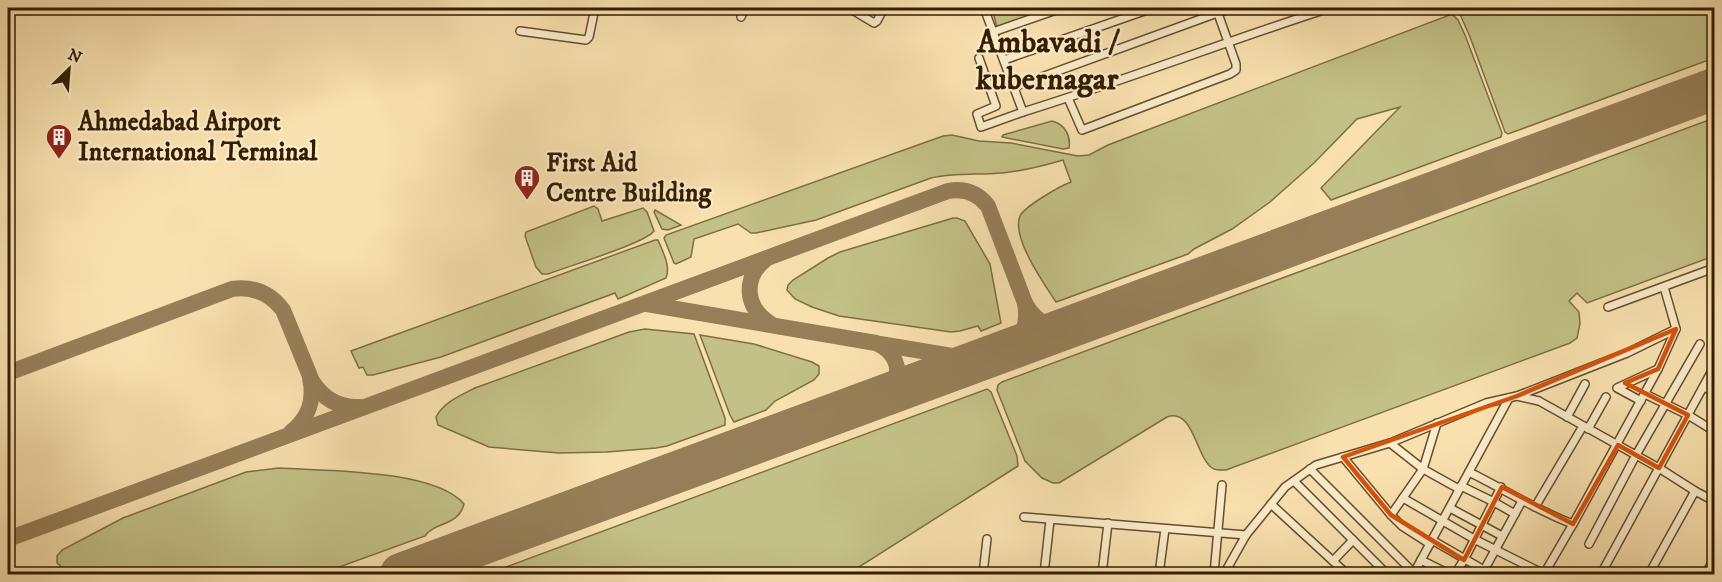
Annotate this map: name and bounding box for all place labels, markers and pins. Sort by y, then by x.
place label: Ahmedabad Airport International Terminal [77,106,319,169]
building icon: Ahmedabad Airport International Terminal [44,122,74,160]
place label: First Aid Centre Building [546,147,713,210]
building icon: First Aid Centre Building [512,163,542,201]

